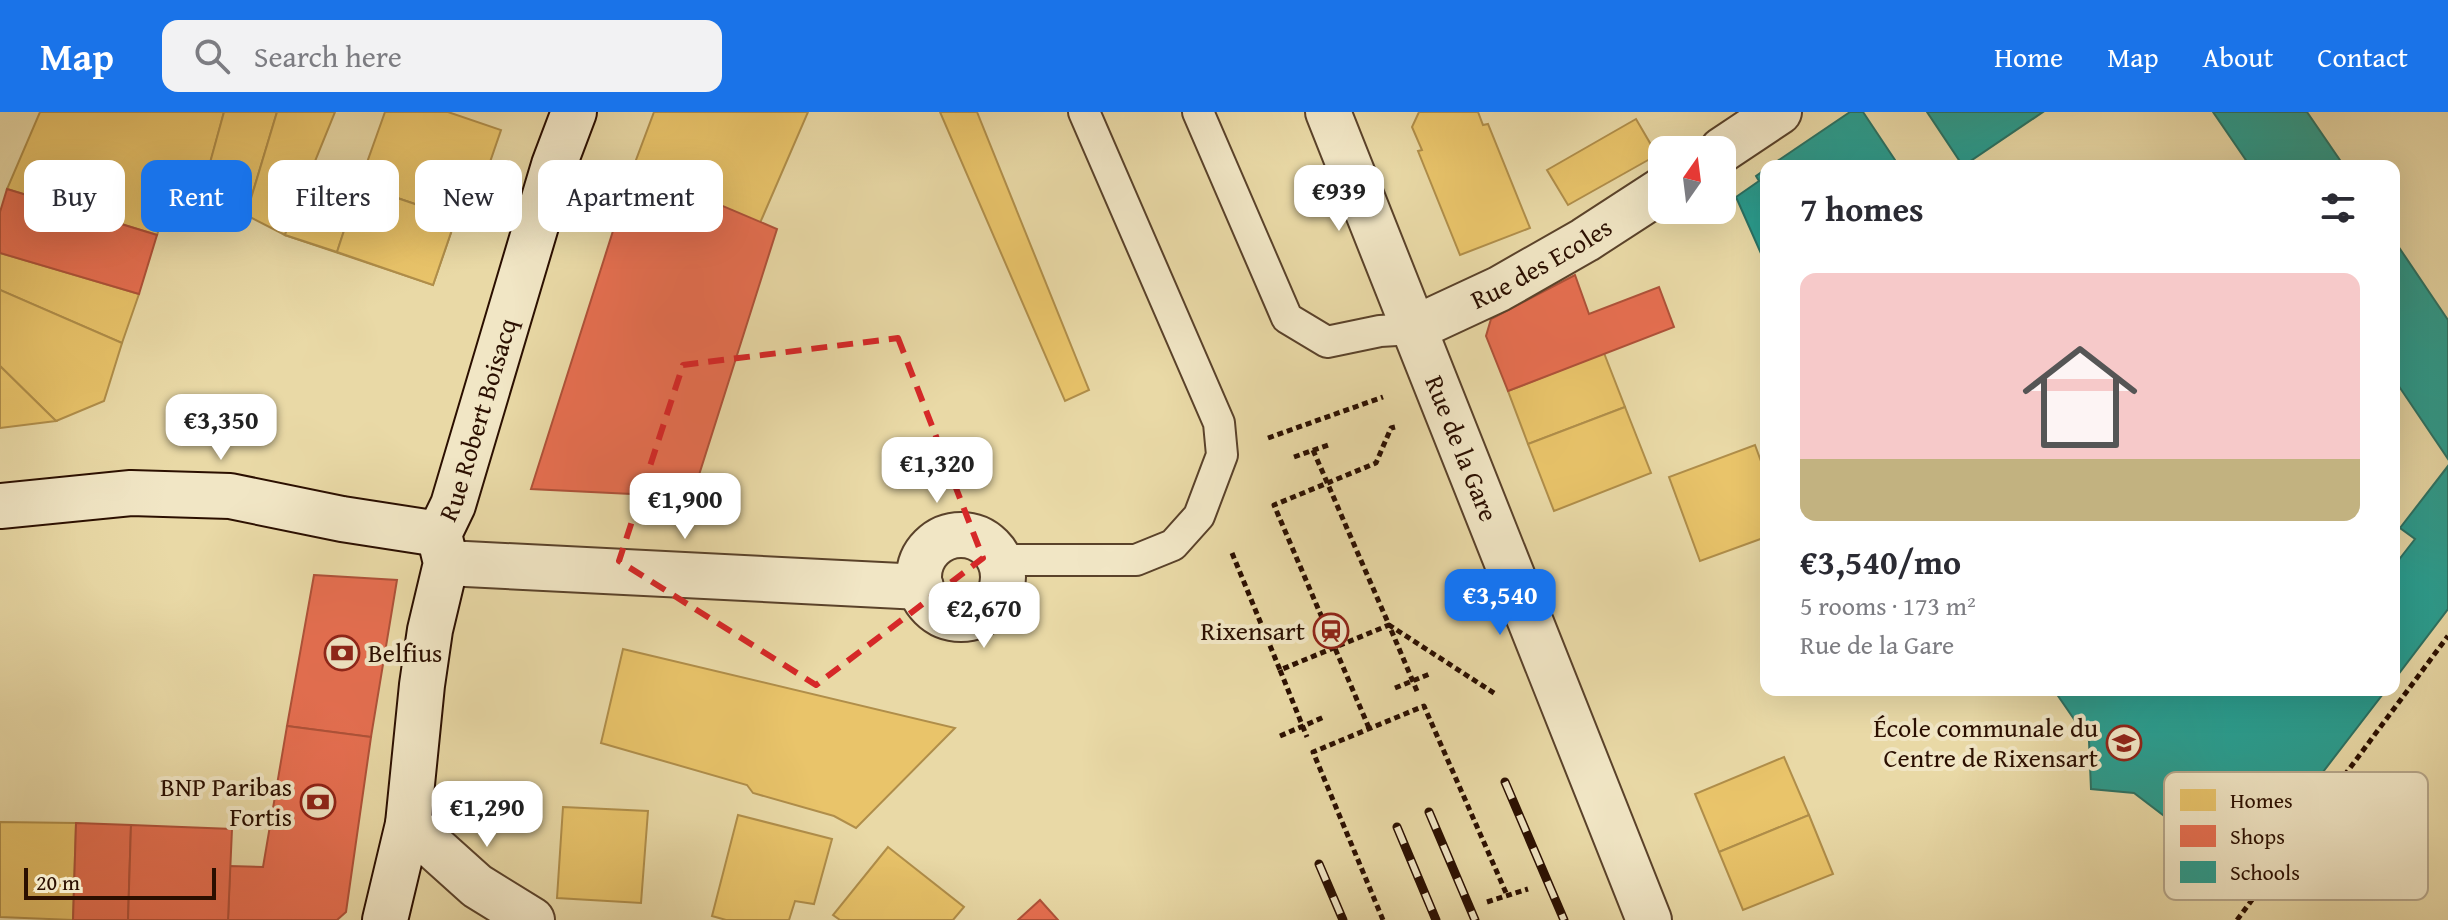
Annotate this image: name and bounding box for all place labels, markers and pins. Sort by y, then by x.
pin: €939 [1292,165,1386,233]
pin: €3,350 [156,394,286,462]
pin: €1,320 [872,437,1002,505]
pin: €1,900 [620,473,750,541]
pin: €3,540 [1435,569,1565,637]
pin: €2,670 [919,582,1049,650]
place label: Rixensart [1201,611,1305,650]
station icon: Rixensart [1312,612,1350,650]
place label: Belfius [368,633,442,672]
bank icon: Belfius [323,634,361,672]
place label: École communale du Centre de Rixensart [1873,708,2098,777]
school or university icon: École communale du Centre de Rixensart [2105,724,2143,762]
place label: BNP Paribas Fortis [160,767,292,836]
pin: €1,290 [422,781,552,849]
bank icon: BNP Paribas Fortis [299,783,337,821]

